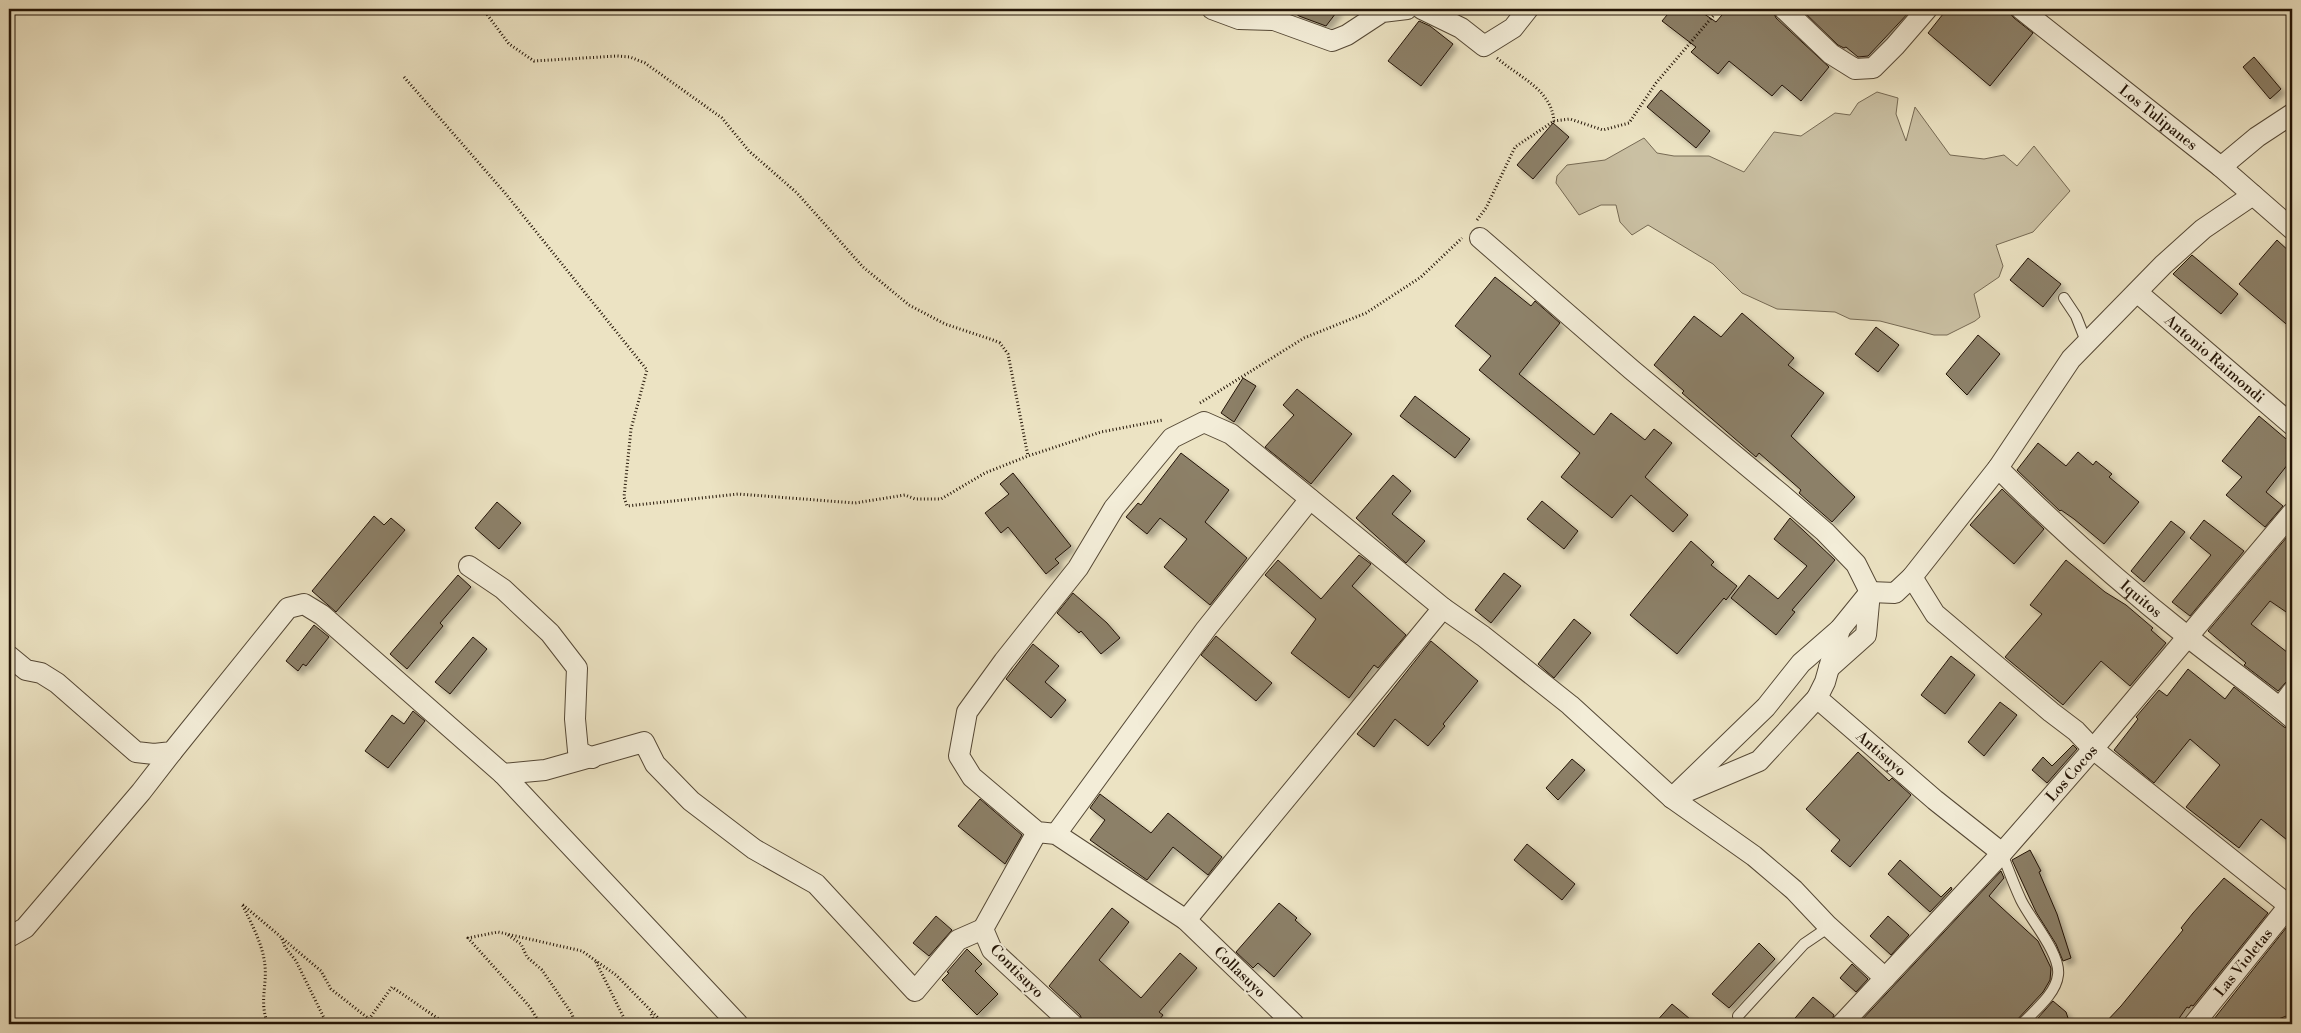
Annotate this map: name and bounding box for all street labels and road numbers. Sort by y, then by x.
street label: Los Tulipanes [2115,81,2201,155]
street label: Antonio Raimondi [2160,310,2268,407]
street label: Iquitos [2116,576,2165,622]
street label: Antisuyo [1851,726,1910,781]
street label: Los Cocos [2042,741,2102,806]
street label: Las Violetas [2211,925,2277,1001]
street label: Contisuyo [986,940,1048,1002]
street label: Collasuyo [1209,943,1270,1002]

